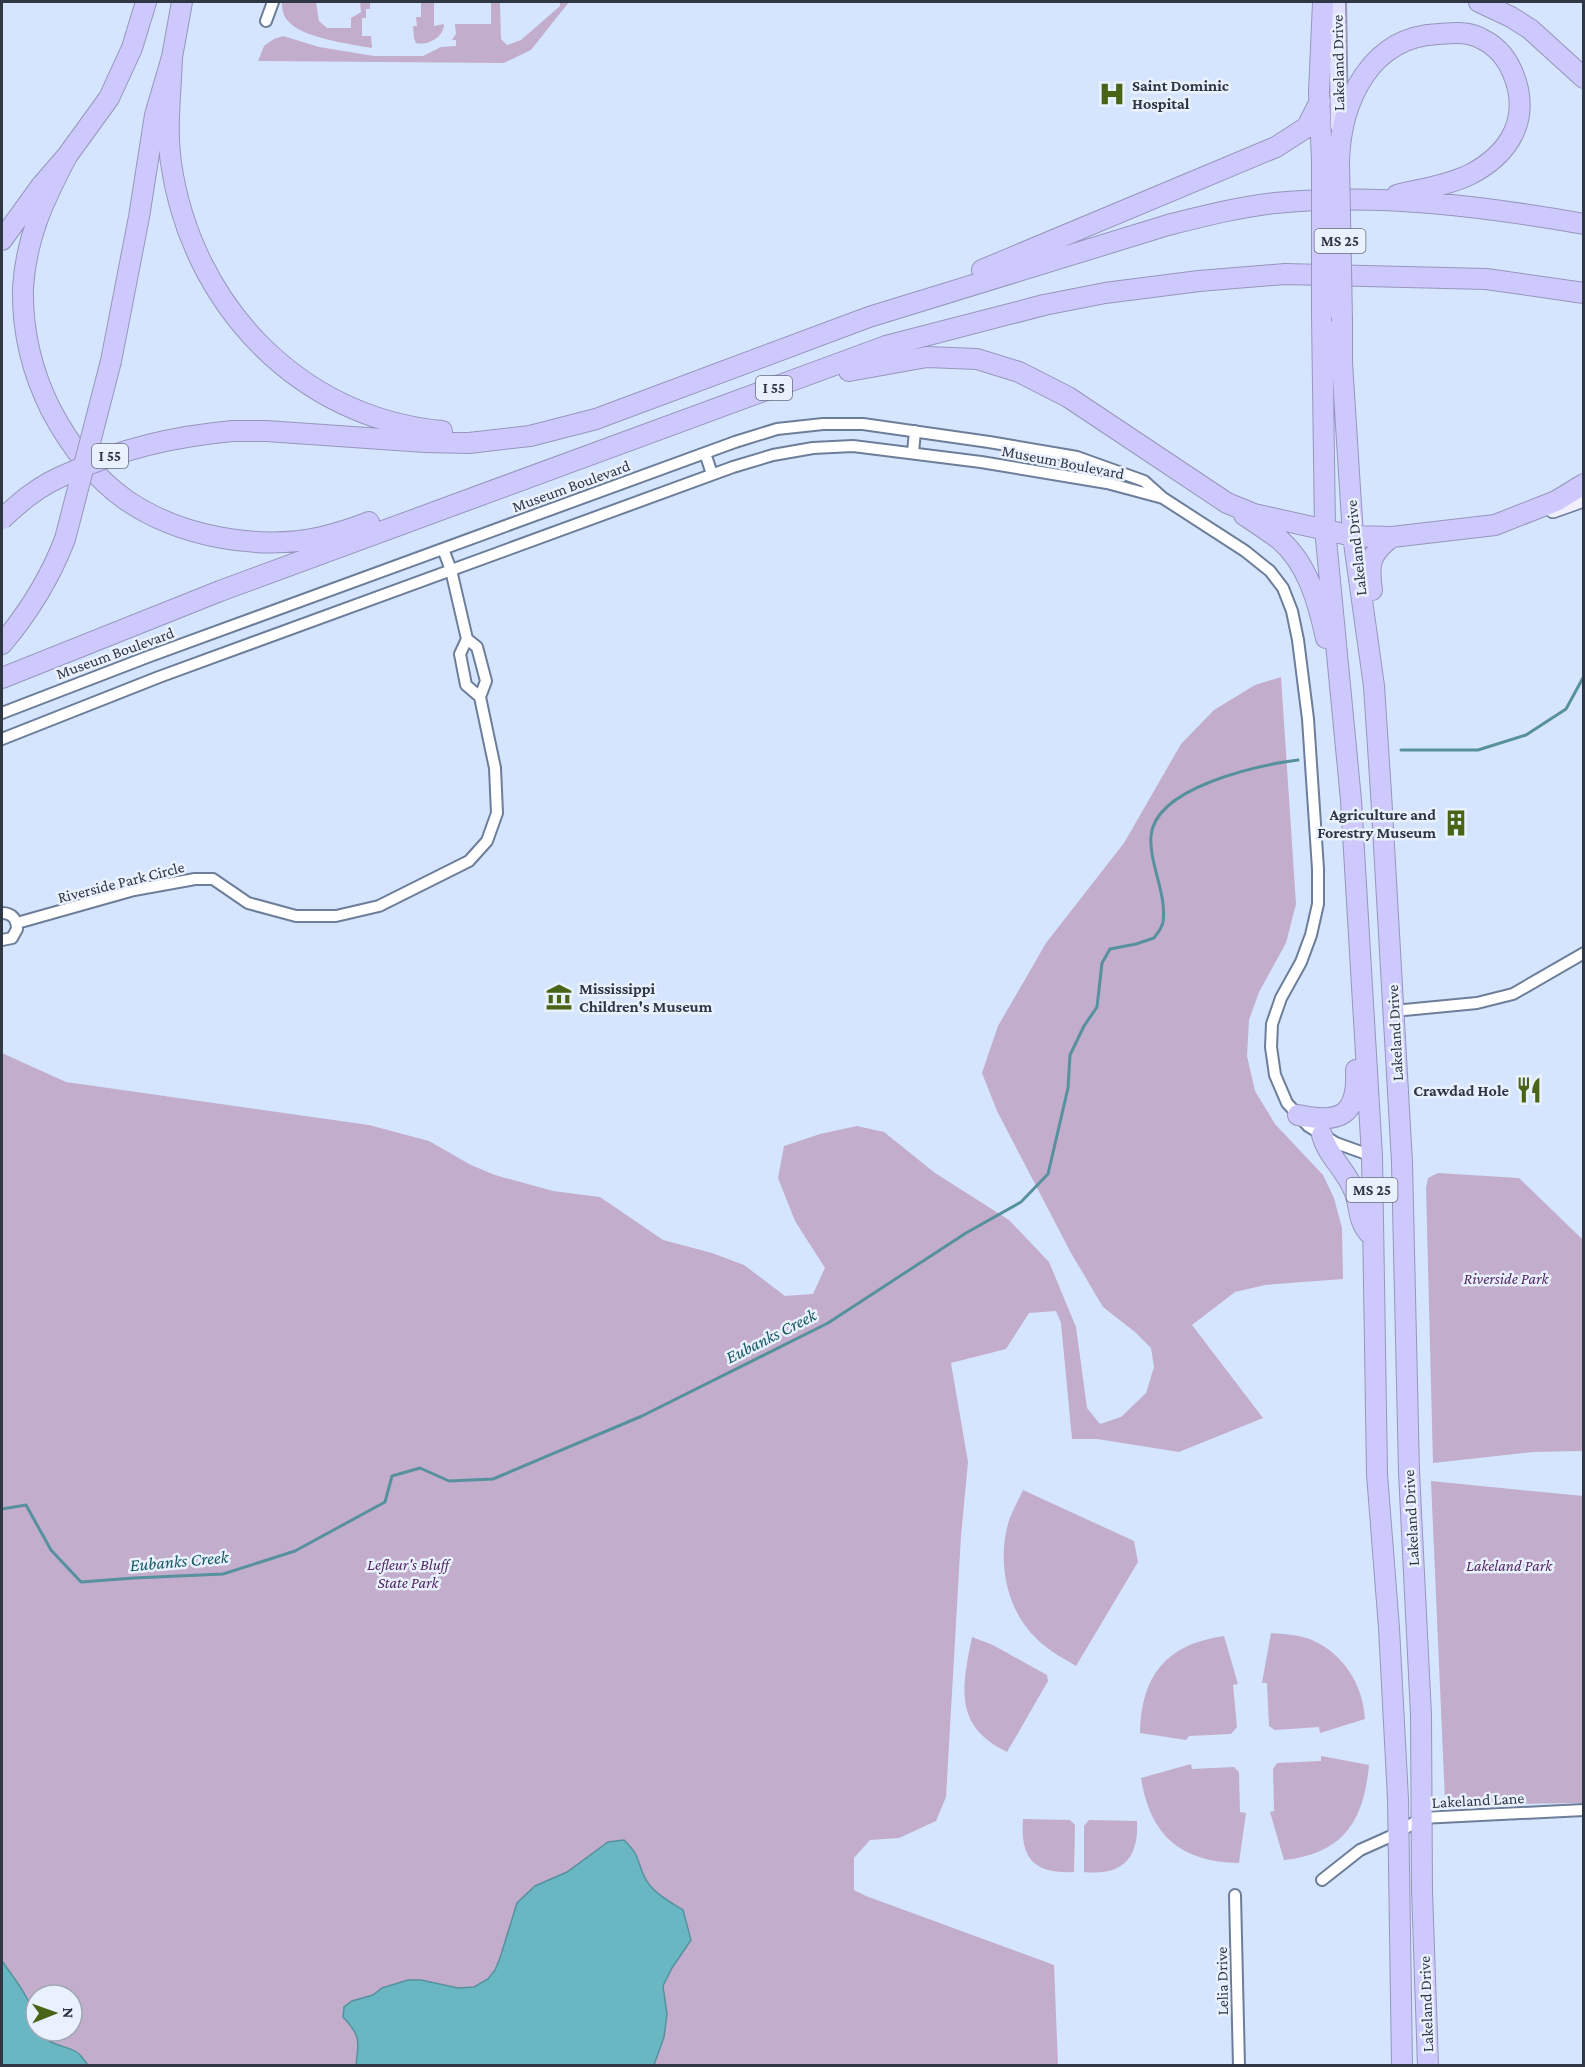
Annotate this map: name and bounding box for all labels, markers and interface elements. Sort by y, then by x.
street label: Lakeland Drive [1329,15,1347,111]
place label: Saint Dominic Hospital [1132,77,1229,112]
hospital icon: Saint Dominic Hospital [1097,79,1127,109]
road number: MS 25 [1314,229,1366,253]
road number: I 55 [756,376,792,400]
street label: Museum Boulevard [1000,442,1126,482]
road number: I 55 [92,444,128,468]
street label: Museum Boulevard [510,457,633,515]
street label: Lakeland Drive [1343,499,1369,597]
street label: Museum Boulevard [54,624,177,682]
place label: Agriculture and Forestry Museum [1317,806,1436,841]
building icon: Agriculture and Forestry Museum [1441,808,1471,838]
street label: Riverside Park Circle [56,858,186,906]
place label: Mississippi Children's Museum [579,980,713,1015]
museum icon: Mississippi Children's Museum [544,982,574,1012]
street label: Lakeland Drive [1384,984,1406,1082]
restaurant icon: Crawdad Hole [1514,1075,1544,1105]
place label: Crawdad Hole [1413,1082,1510,1099]
road number: MS 25 [1346,1178,1398,1202]
park label: Riverside Park [1464,1270,1549,1287]
water label: Eubanks Creek [722,1304,821,1367]
street label: Lakeland Drive [1400,1469,1422,1567]
water label: Eubanks Creek [129,1547,230,1575]
park label: Lefleur's Bluff State Park [367,1556,452,1591]
park label: Lakeland Park [1466,1557,1553,1574]
street label: Lakeland Lane [1431,1789,1525,1811]
street label: Lelia Drive [1213,1947,1231,2015]
street label: Lakeland Drive [1416,1956,1436,2052]
north arrow [24,1983,84,2043]
text: N [60,2007,77,2018]

